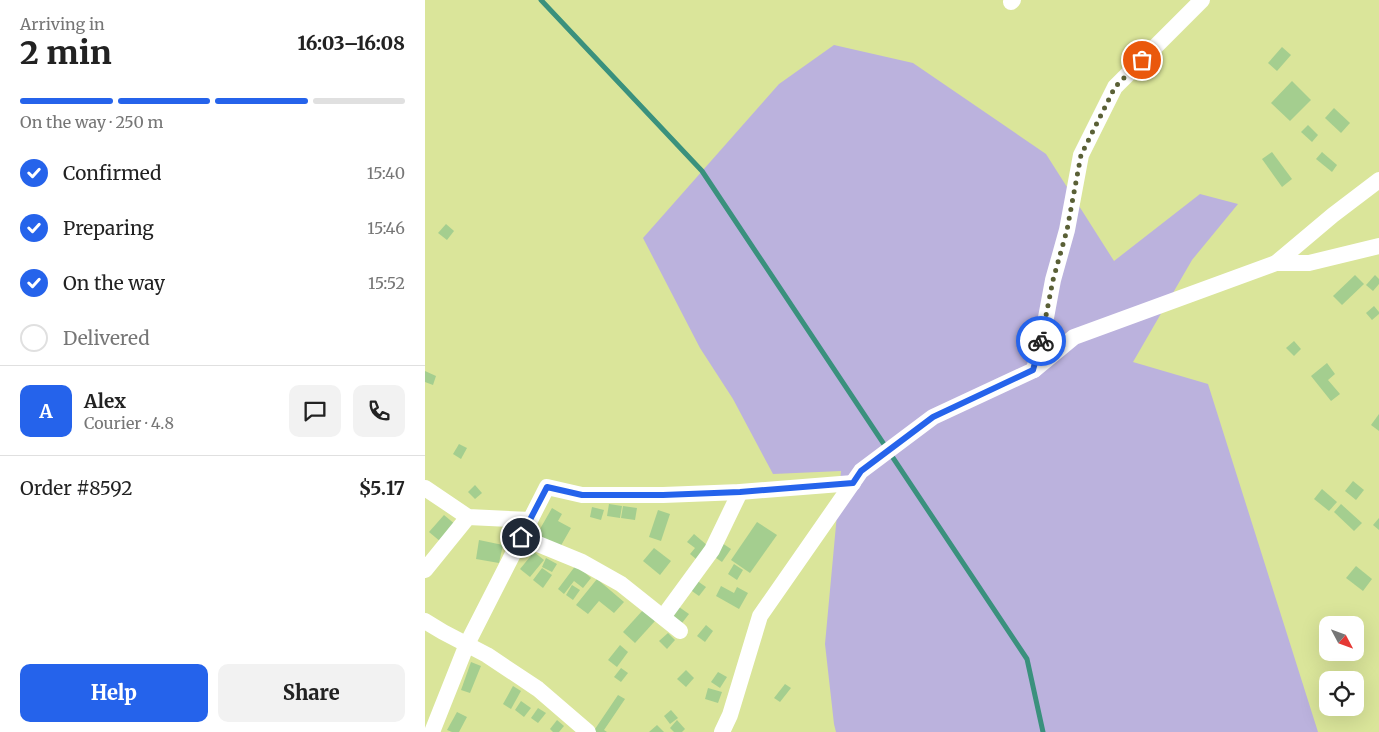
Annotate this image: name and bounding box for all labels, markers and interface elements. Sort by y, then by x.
text: Arriving in [20,14,105,34]
text: 16:03–16:08 [298,31,405,55]
text: 2 min [20,33,112,73]
pin [1121,39,1163,81]
icon: bag [1128,46,1156,74]
text: On the way · 250 m [20,112,163,132]
icon: check [20,159,48,187]
text: Confirmed [63,161,161,185]
text: 15:40 [367,163,405,183]
icon: check [20,214,48,242]
text: Preparing [63,216,154,240]
text: 15:46 [367,218,405,238]
icon: check [20,269,48,297]
text: On the way [63,271,165,295]
text: 15:52 [368,273,405,293]
courier [1016,316,1066,366]
text: Delivered [63,326,150,350]
icon: bike [1027,327,1055,355]
button: chat [289,385,341,437]
button: phone [353,385,405,437]
text: Alex [84,389,126,413]
text: A [39,399,53,423]
text: Courier · 4.8 [84,413,174,433]
text: Order #8592 [20,476,133,500]
text: $5.17 [359,476,405,500]
pin [500,516,542,558]
icon: home [507,523,535,551]
north arrow [1319,616,1364,661]
map controls [1319,616,1364,716]
button: Help [20,664,208,722]
button: Share [218,664,405,722]
button: locate [1319,671,1364,716]

